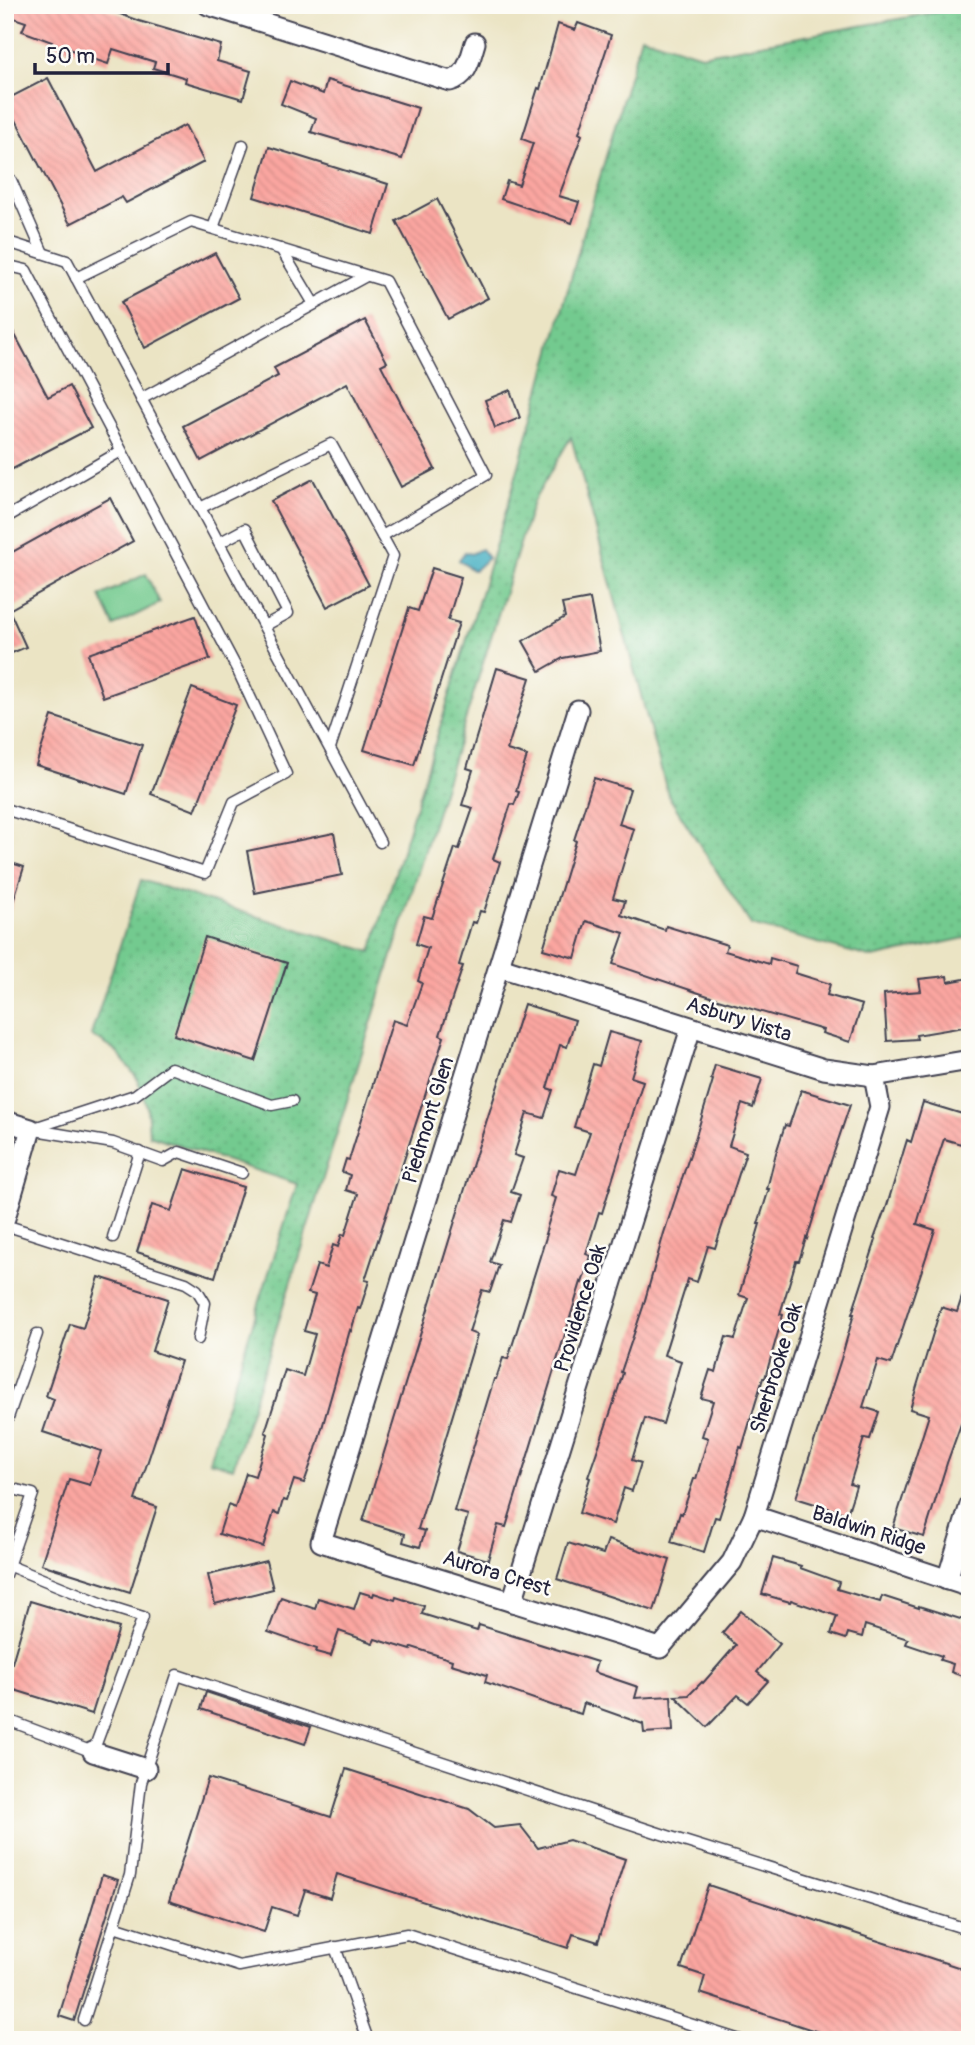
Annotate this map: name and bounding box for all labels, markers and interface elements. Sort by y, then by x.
scale bar [35,32,168,76]
text: 50 m [46,43,95,70]
street label: Asbury Vista [683,991,795,1048]
street label: Piedmont Glen [396,1054,461,1187]
street label: Providence Oak [548,1241,613,1375]
street label: Sherbrooke Oak [744,1299,809,1437]
street label: Baldwin Ridge [809,1499,930,1562]
street label: Aurora Crest [439,1544,555,1603]

